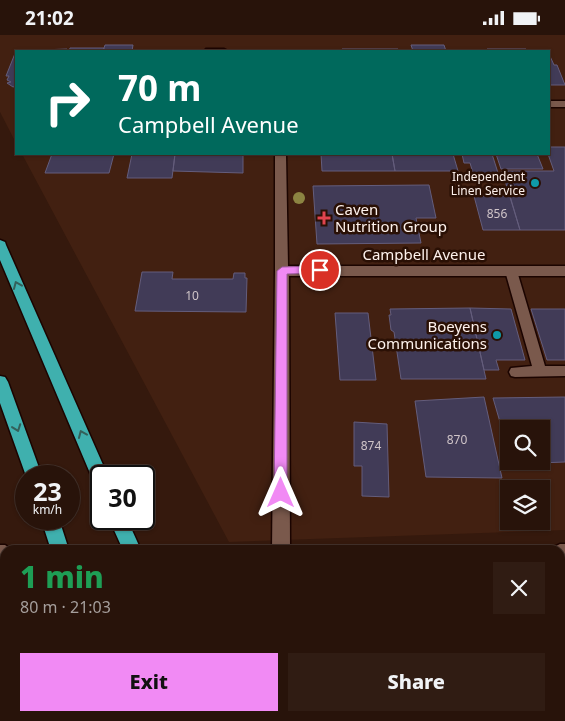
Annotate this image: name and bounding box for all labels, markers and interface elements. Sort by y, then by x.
text: 21:02 [25,5,74,31]
text: 70 m [118,64,201,111]
icon: right [35,70,100,135]
text: Campbell Avenue [118,109,299,139]
place label: Independent Linen Service [451,168,526,199]
marker: Independent Linen Service [529,177,541,189]
place label: Caven Nutrition Group [335,199,447,236]
house number: 856 [487,205,507,222]
marker: Caven Nutrition Group [317,211,331,225]
street label: Campbell Avenue [362,244,486,264]
pin [299,249,341,291]
icon: arrive [306,256,334,284]
one-way arrow [13,281,24,290]
house number: 10 [185,287,199,304]
place label: Boeyens Communications [368,316,487,353]
marker: Boeyens Communications [491,329,503,341]
map controls [500,420,550,530]
button: search [500,420,550,470]
one-way arrow [11,423,21,432]
one-way arrow [77,430,88,439]
house number: 870 [447,431,467,448]
house number: 874 [361,437,381,454]
speed limit sign: 30 [90,465,155,530]
position arrow [254,466,306,518]
text: 23 [33,474,62,508]
button: layers [500,480,550,530]
text: km/h [33,501,62,518]
text: 1 min [20,556,104,597]
button: close [493,562,545,614]
text: 80 m · 21:03 [20,596,111,618]
button: Exit [20,653,278,711]
button: Share [288,653,545,711]

